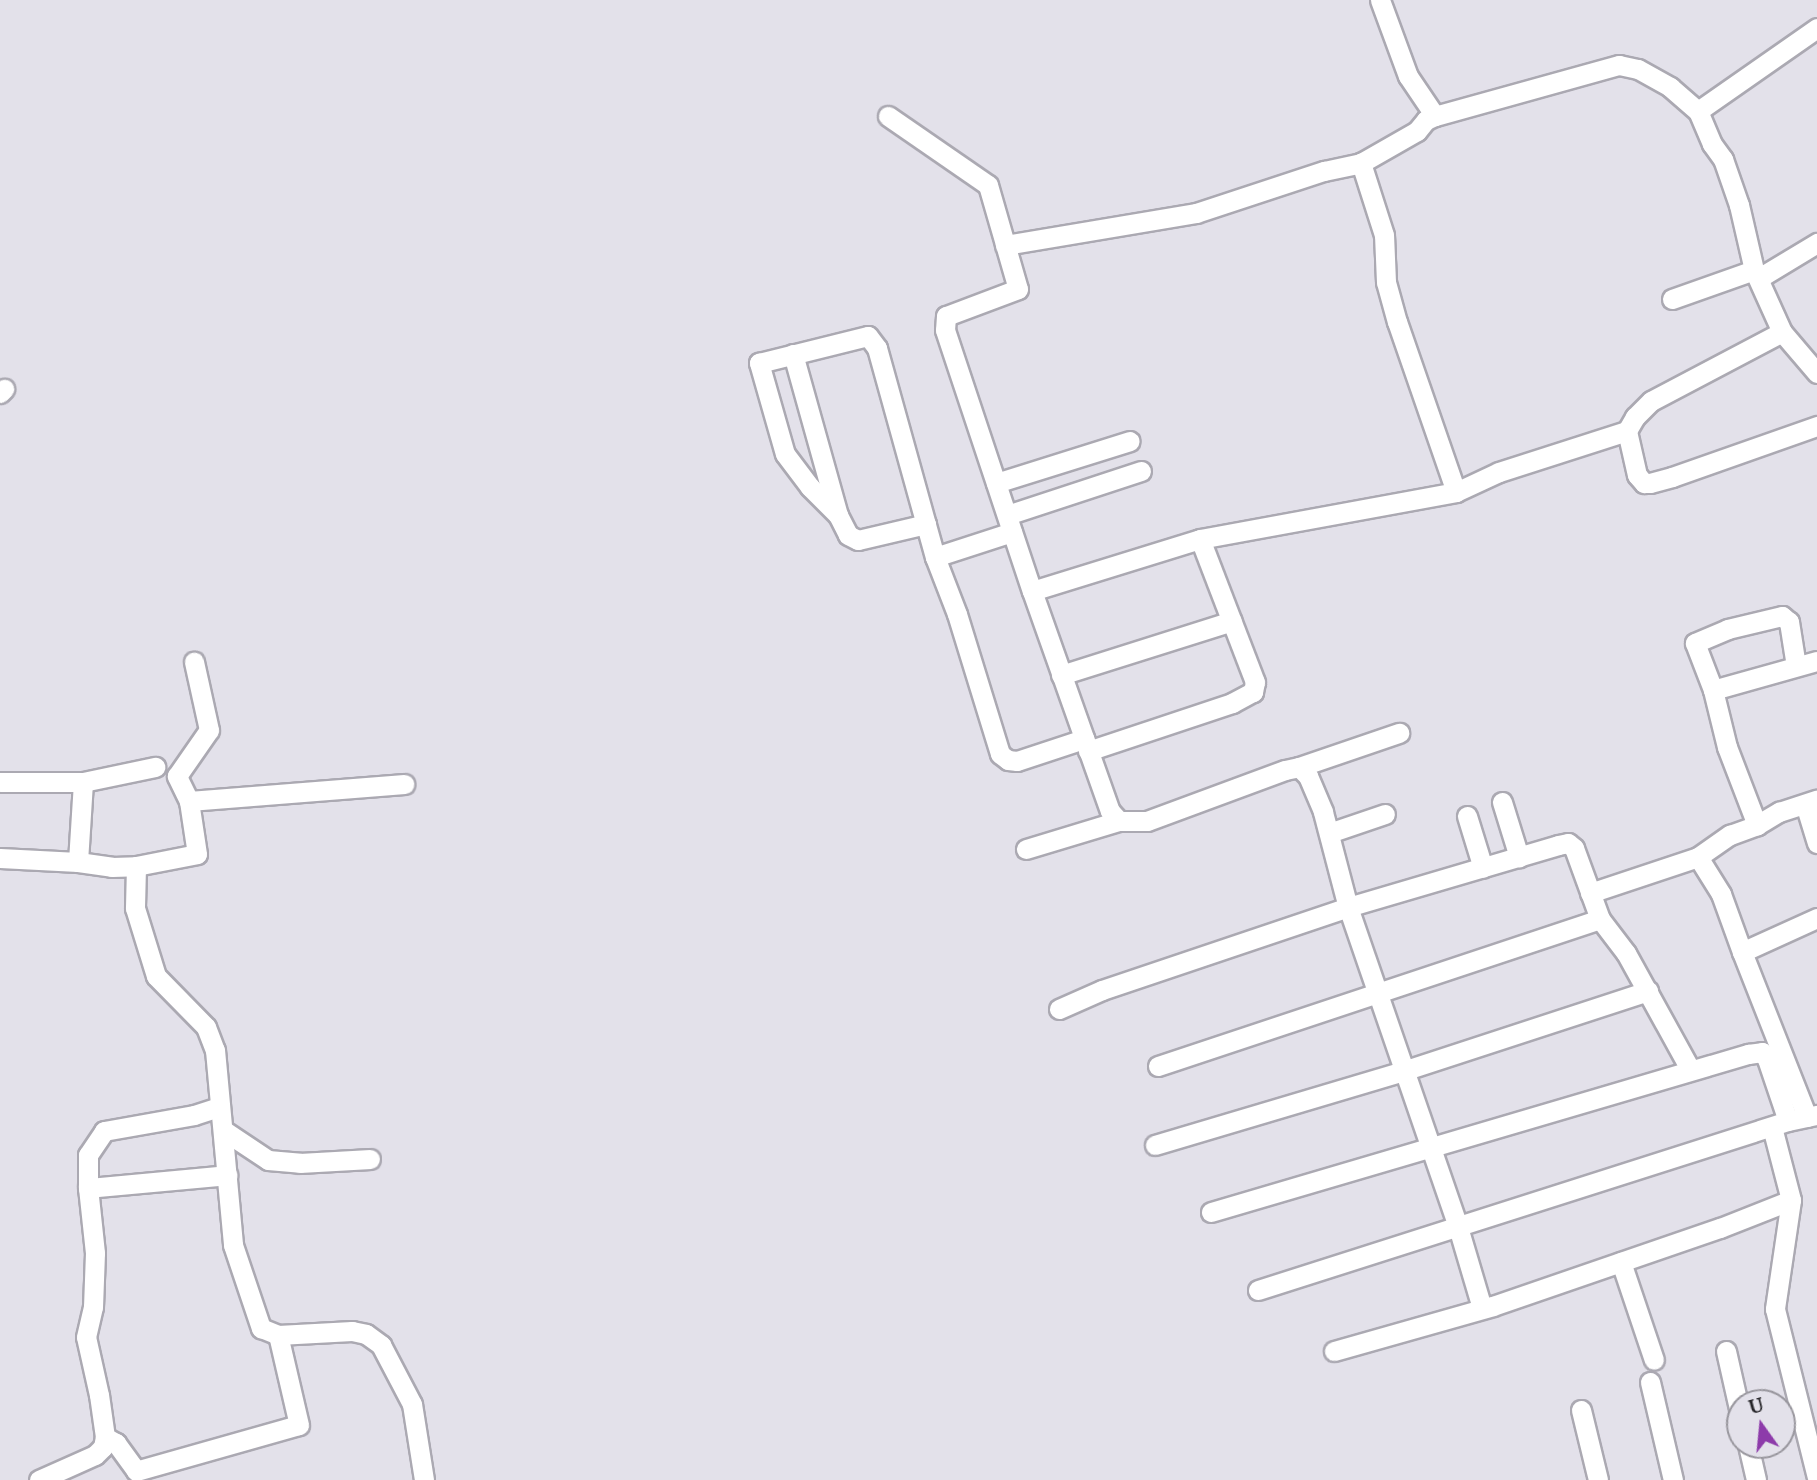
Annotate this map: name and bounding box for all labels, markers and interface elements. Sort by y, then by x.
north arrow [1726,1389,1796,1459]
text: U [1746,1392,1766,1419]

